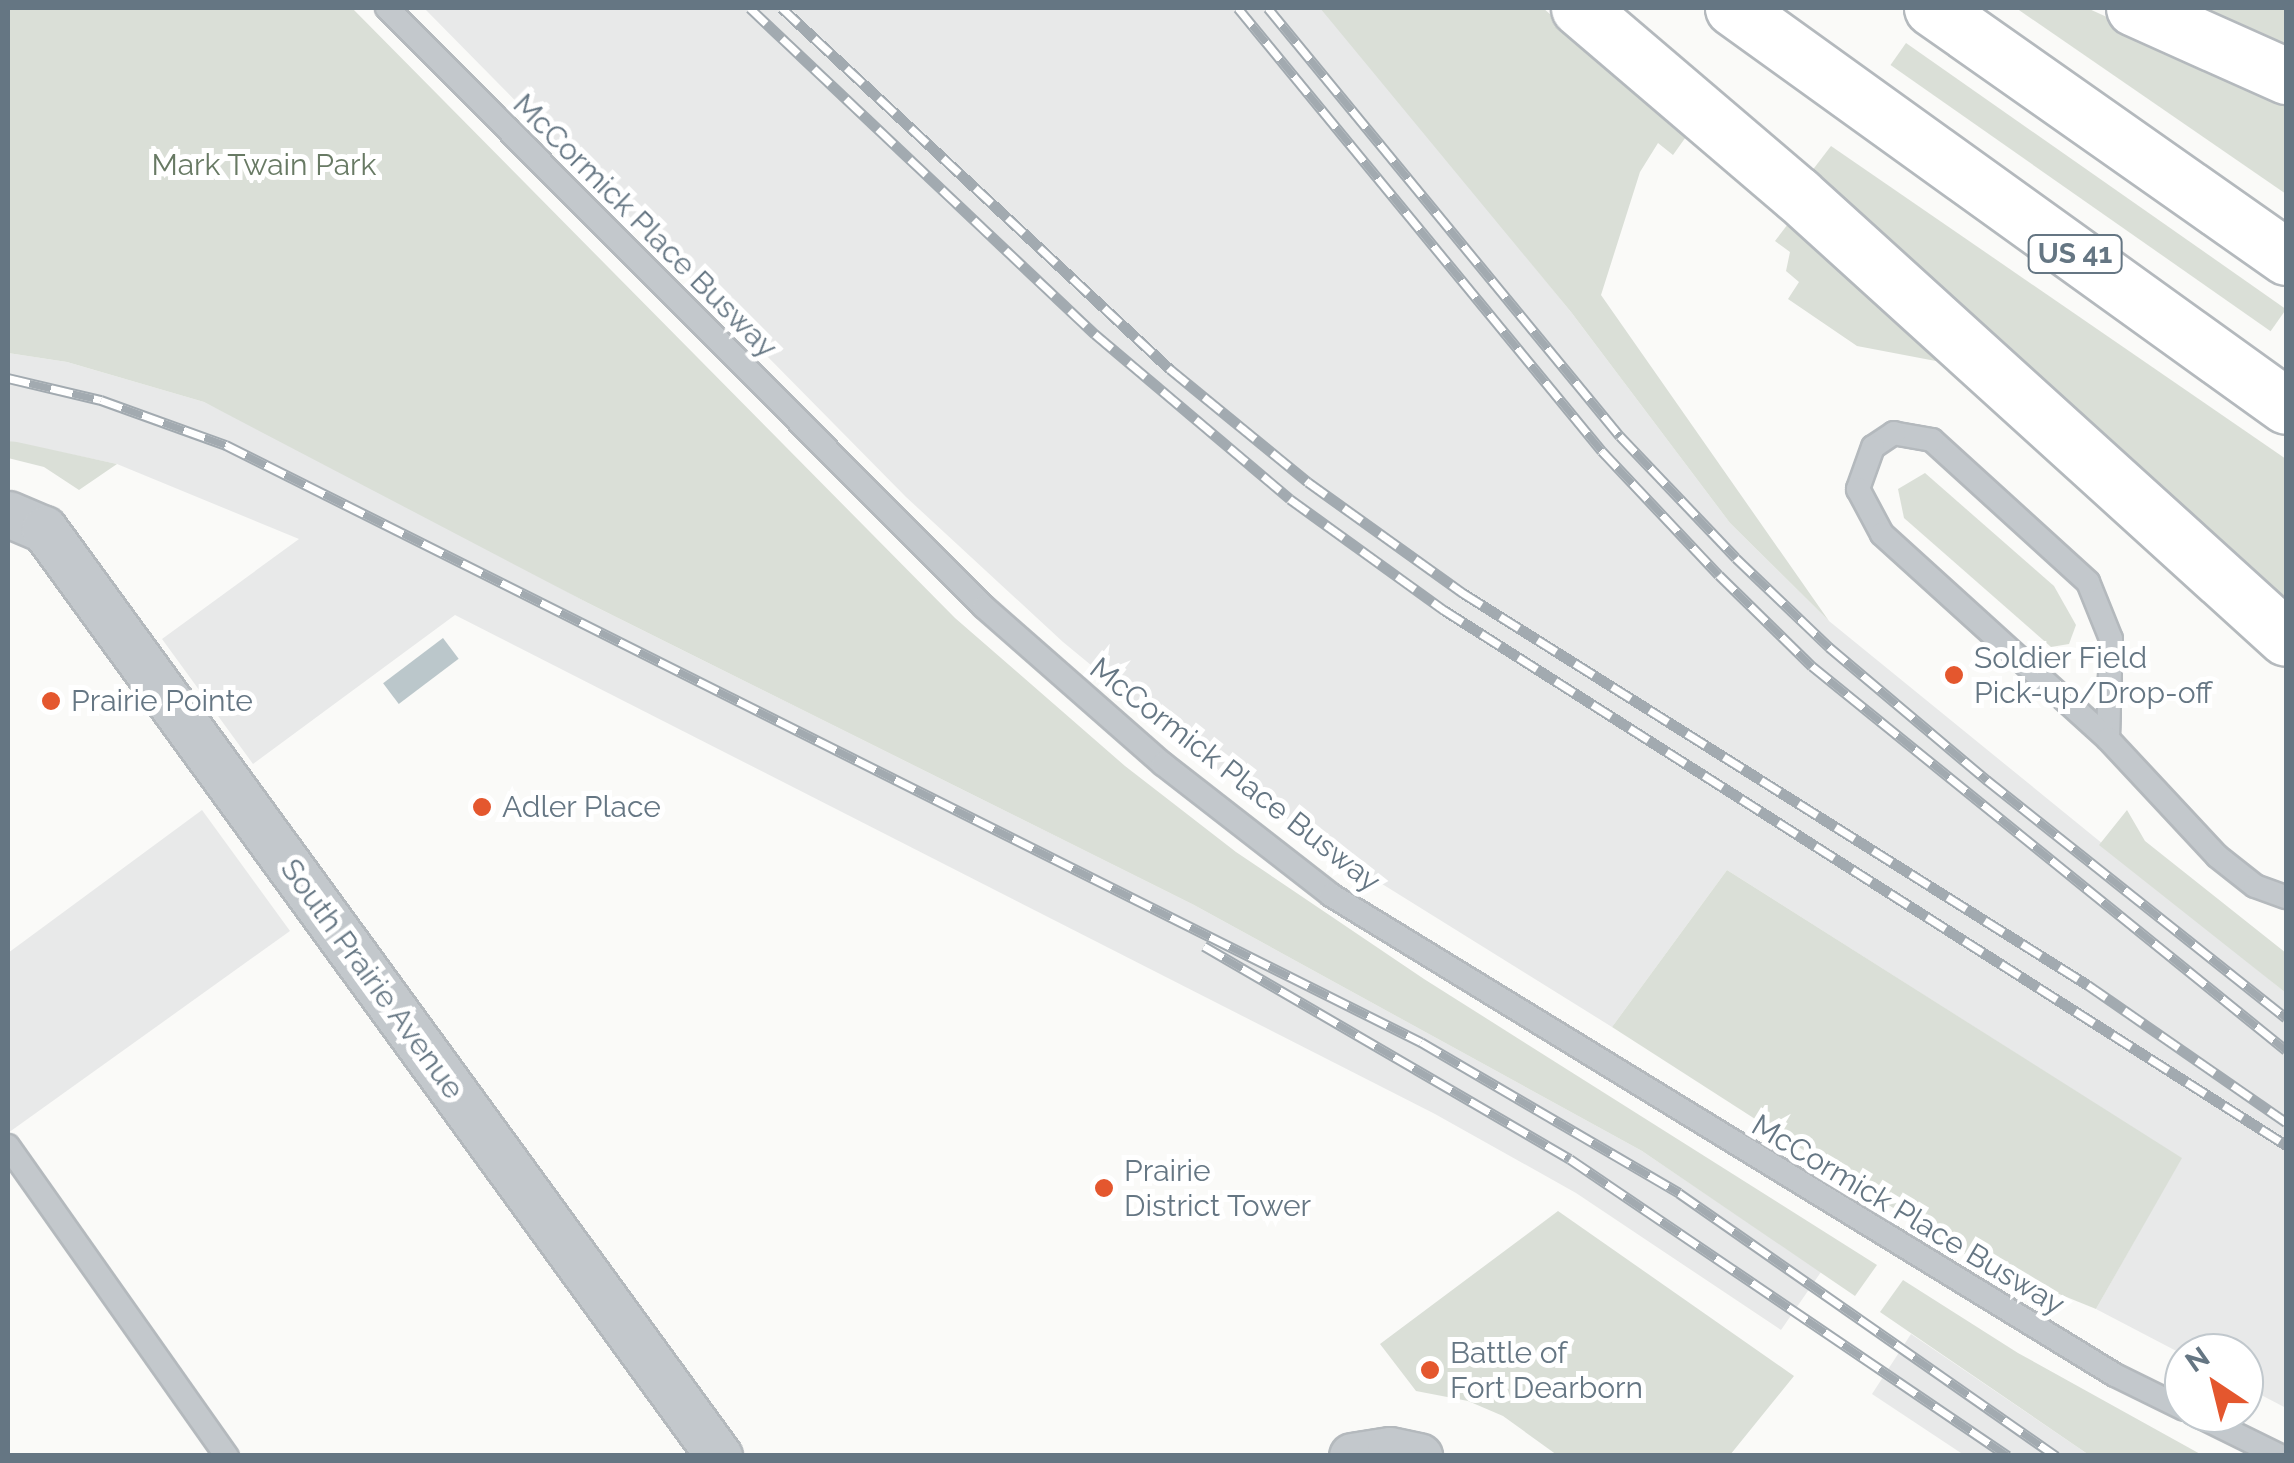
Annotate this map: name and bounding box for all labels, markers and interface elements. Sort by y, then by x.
street label: McCormick Place Busway [506,87,784,365]
park label: Mark Twain Park [151,147,377,183]
road number: US 41 [2028,231,2122,277]
place label: Soldier Field Pick-up/Drop-off [1974,640,2213,710]
street label: McCormick Place Busway [1083,650,1387,900]
marker: Soldier Field Pick-up/Drop-off [1943,664,1965,686]
place label: Prairie Pointe [71,683,253,719]
marker: Prairie Pointe [40,690,62,712]
place label: Adler Place [502,789,662,825]
marker: Adler Place [471,796,493,818]
street label: South Prairie Avenue [273,852,471,1106]
street label: McCormick Place Busway [1745,1107,2071,1323]
place label: Prairie District Tower [1124,1153,1312,1224]
marker: Prairie District Tower [1093,1177,1115,1199]
north arrow [2164,1333,2264,1433]
place label: Battle of Fort Dearborn [1450,1335,1643,1406]
text: N [2179,1340,2216,1379]
marker: Battle of Fort Dearborn [1419,1359,1441,1381]

